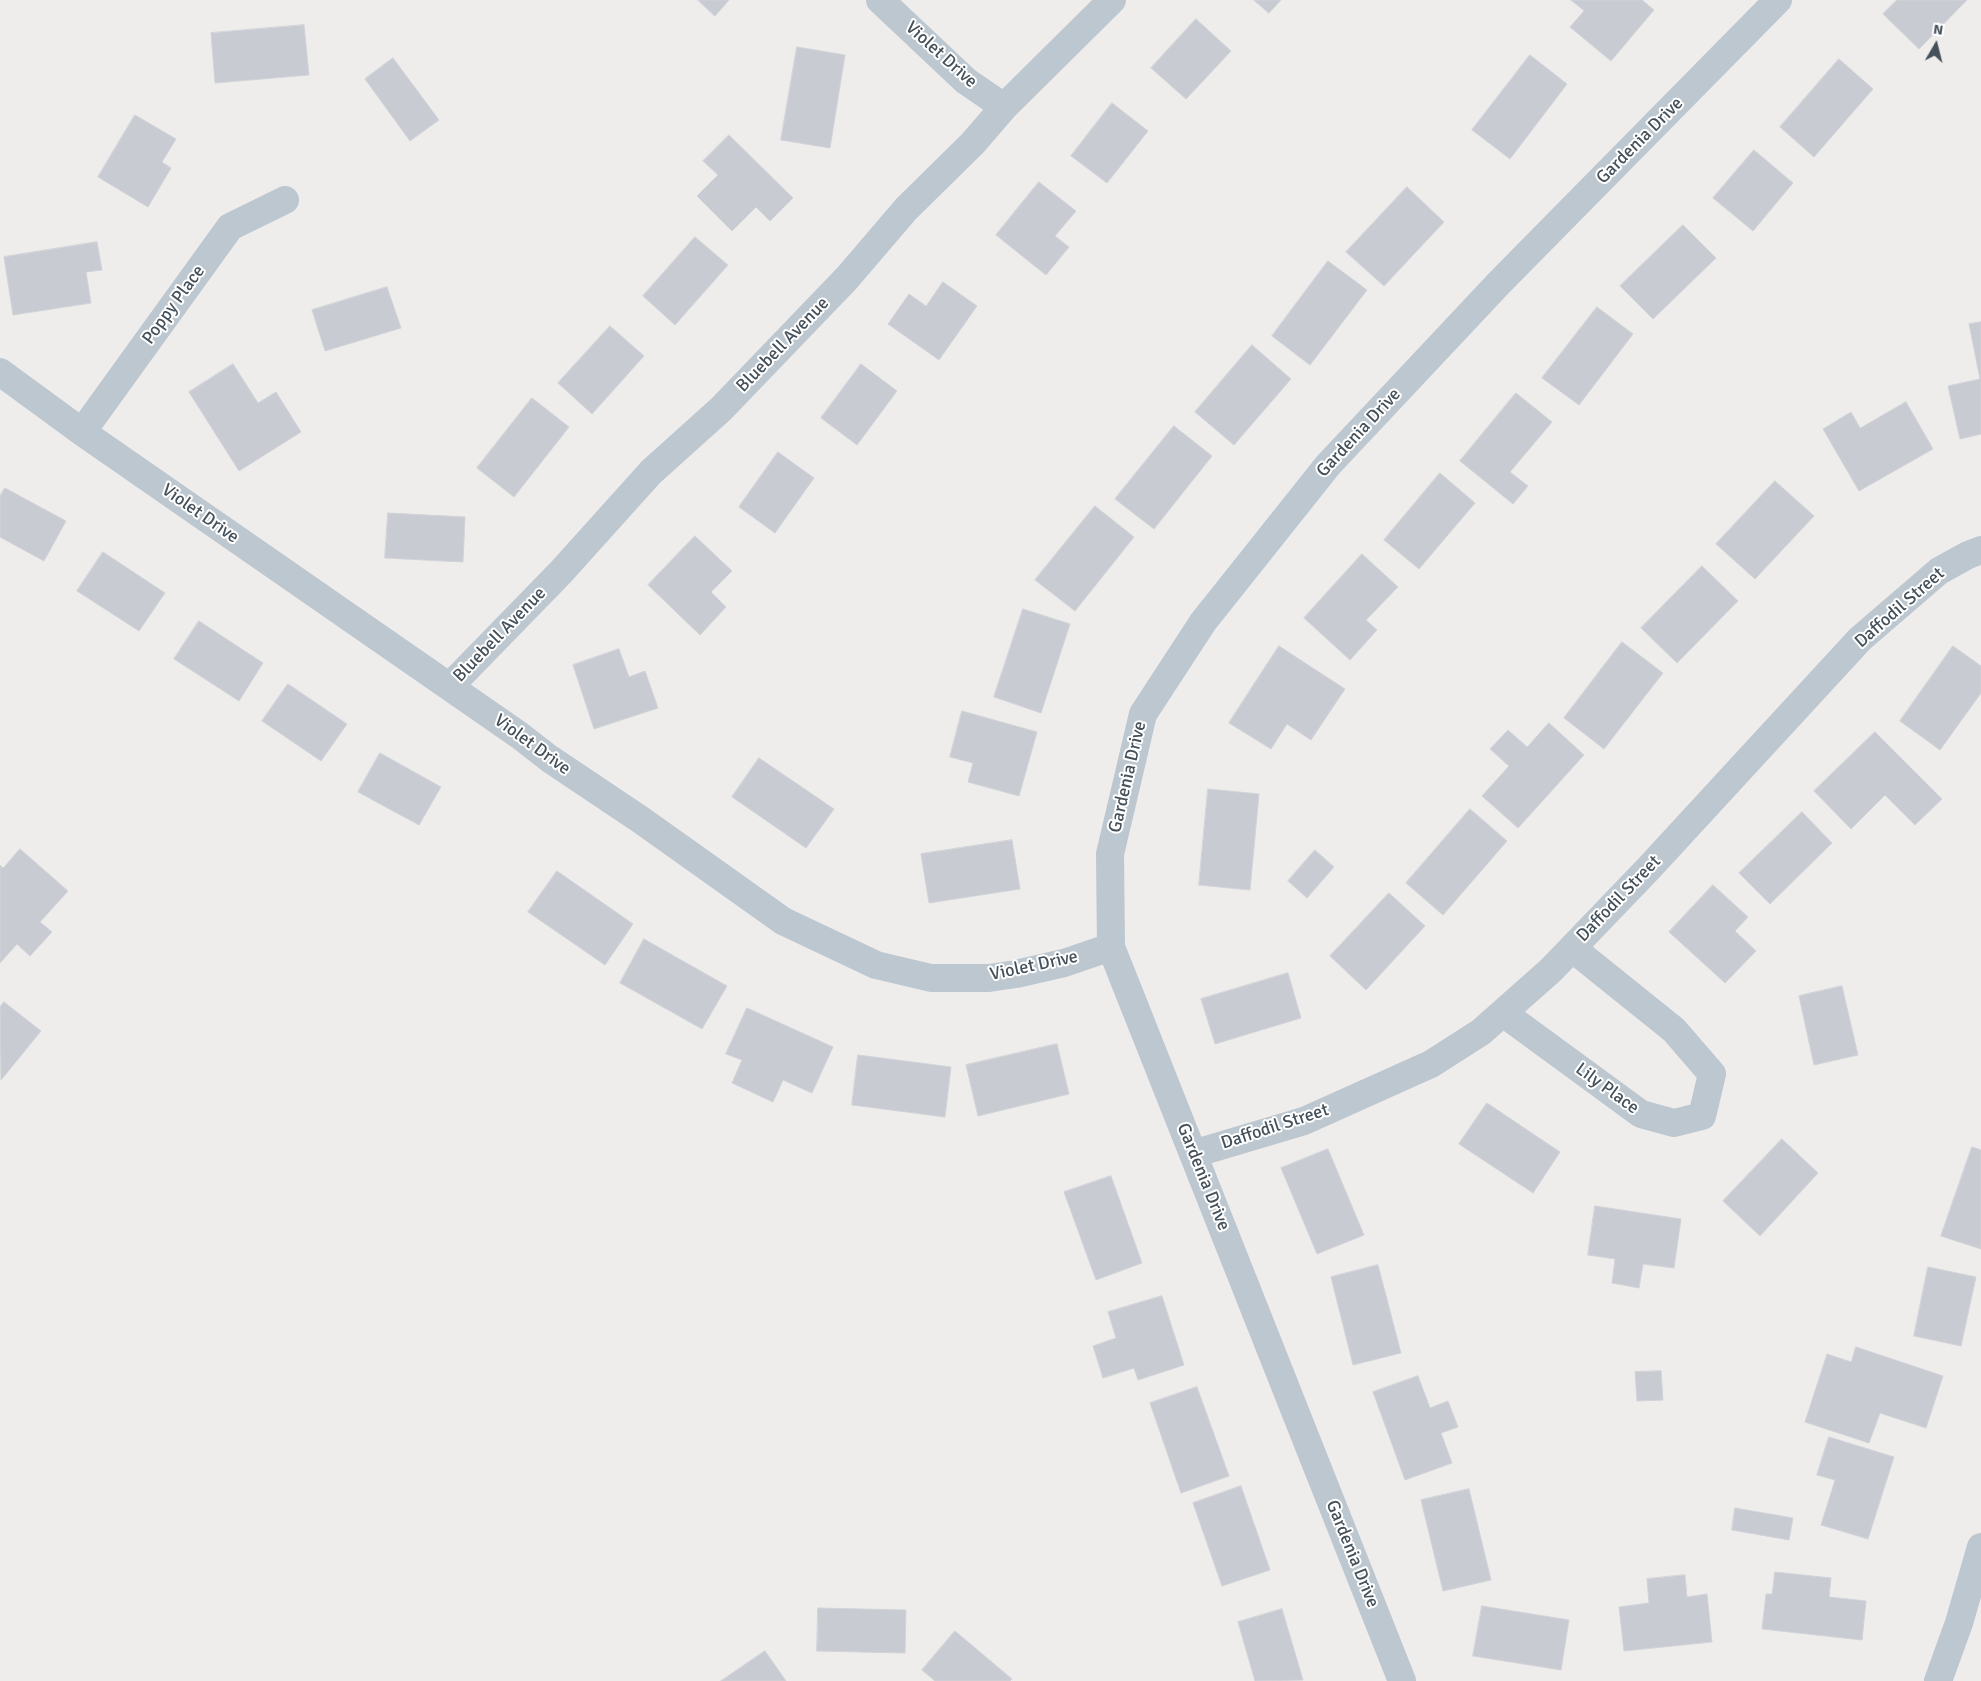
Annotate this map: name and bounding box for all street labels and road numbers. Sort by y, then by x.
street label: Violet Drive [901,17,981,93]
street label: Gardenia Drive [1592,93,1688,189]
street label: Poppy Place [138,261,210,349]
street label: Bluebell Avenue [732,293,834,397]
street label: Gardenia Drive [1312,384,1406,482]
street label: Violet Drive [157,480,243,548]
street label: Daffodil Street [1851,563,1949,653]
street label: Bluebell Avenue [449,583,551,687]
street label: Violet Drive [490,710,574,780]
street label: Gardenia Drive [1105,719,1151,835]
street label: Daffodil Street [1572,851,1666,947]
street label: Violet Drive [988,946,1080,986]
street label: Lily Place [1571,1059,1643,1119]
street label: Daffodil Street [1218,1099,1332,1155]
street label: Gardenia Drive [1172,1120,1234,1234]
street label: Gardenia Drive [1321,1497,1383,1611]

